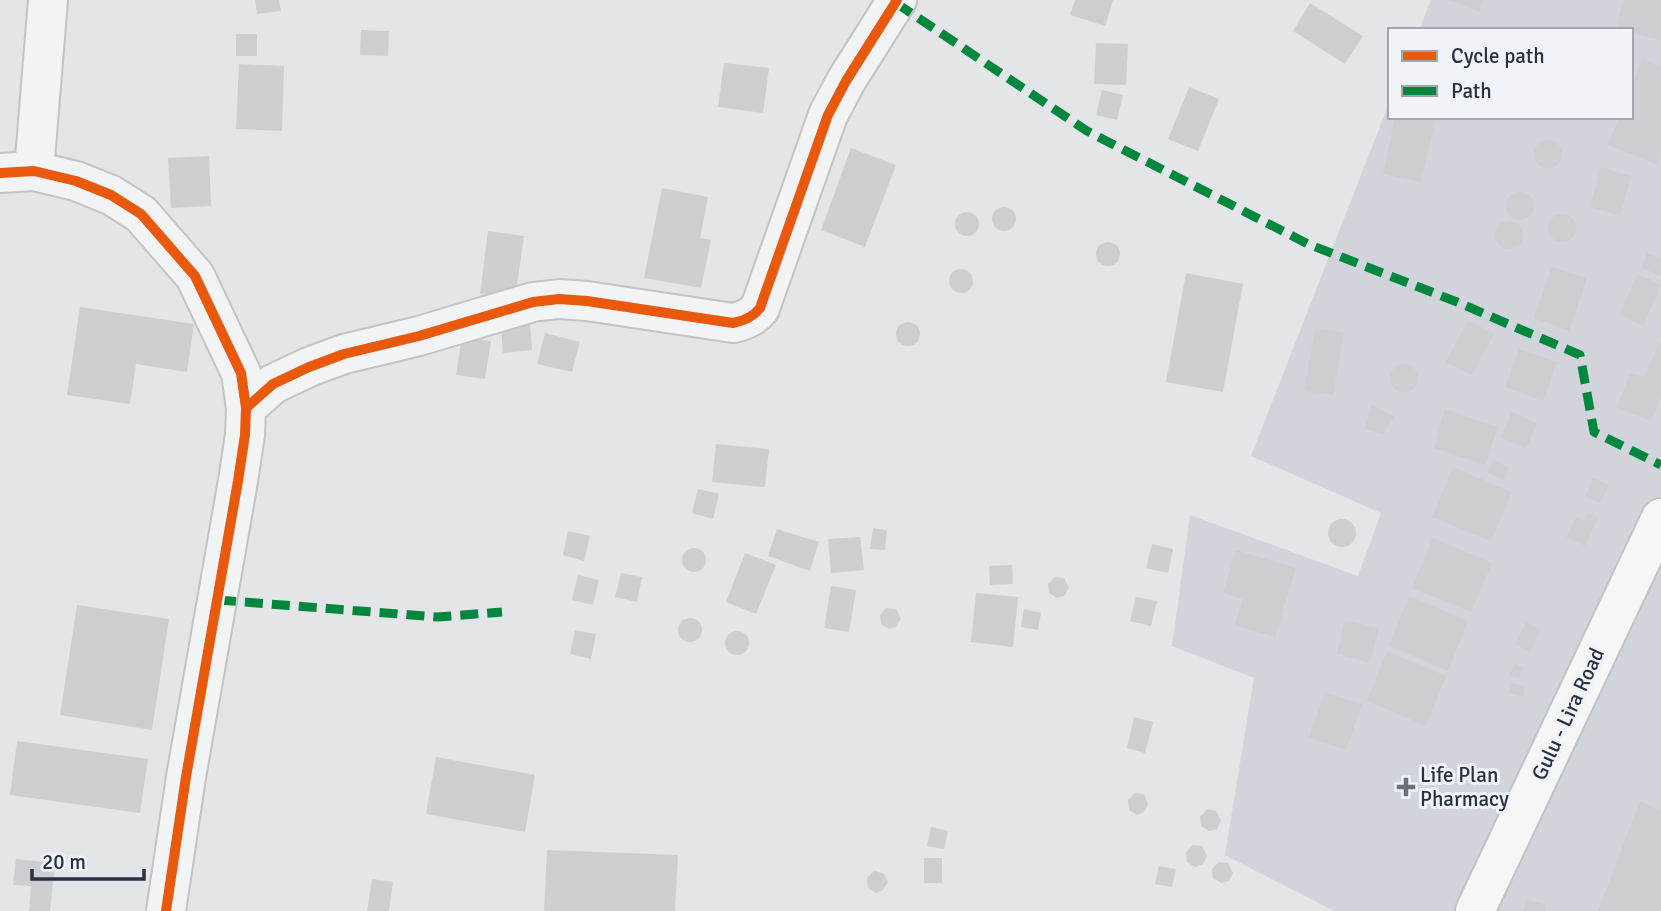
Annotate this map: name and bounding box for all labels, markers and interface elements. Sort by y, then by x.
legend [1388,28,1633,119]
text: Cycle path [1451,43,1545,69]
text: Path [1451,78,1492,104]
street label: Gulu - Lira Road [1526,644,1610,784]
place label: Life Plan Pharmacy [1420,762,1509,812]
marker: Life Plan Pharmacy [1398,779,1414,795]
scale bar [32,838,144,882]
text: 20 m [42,849,86,875]

